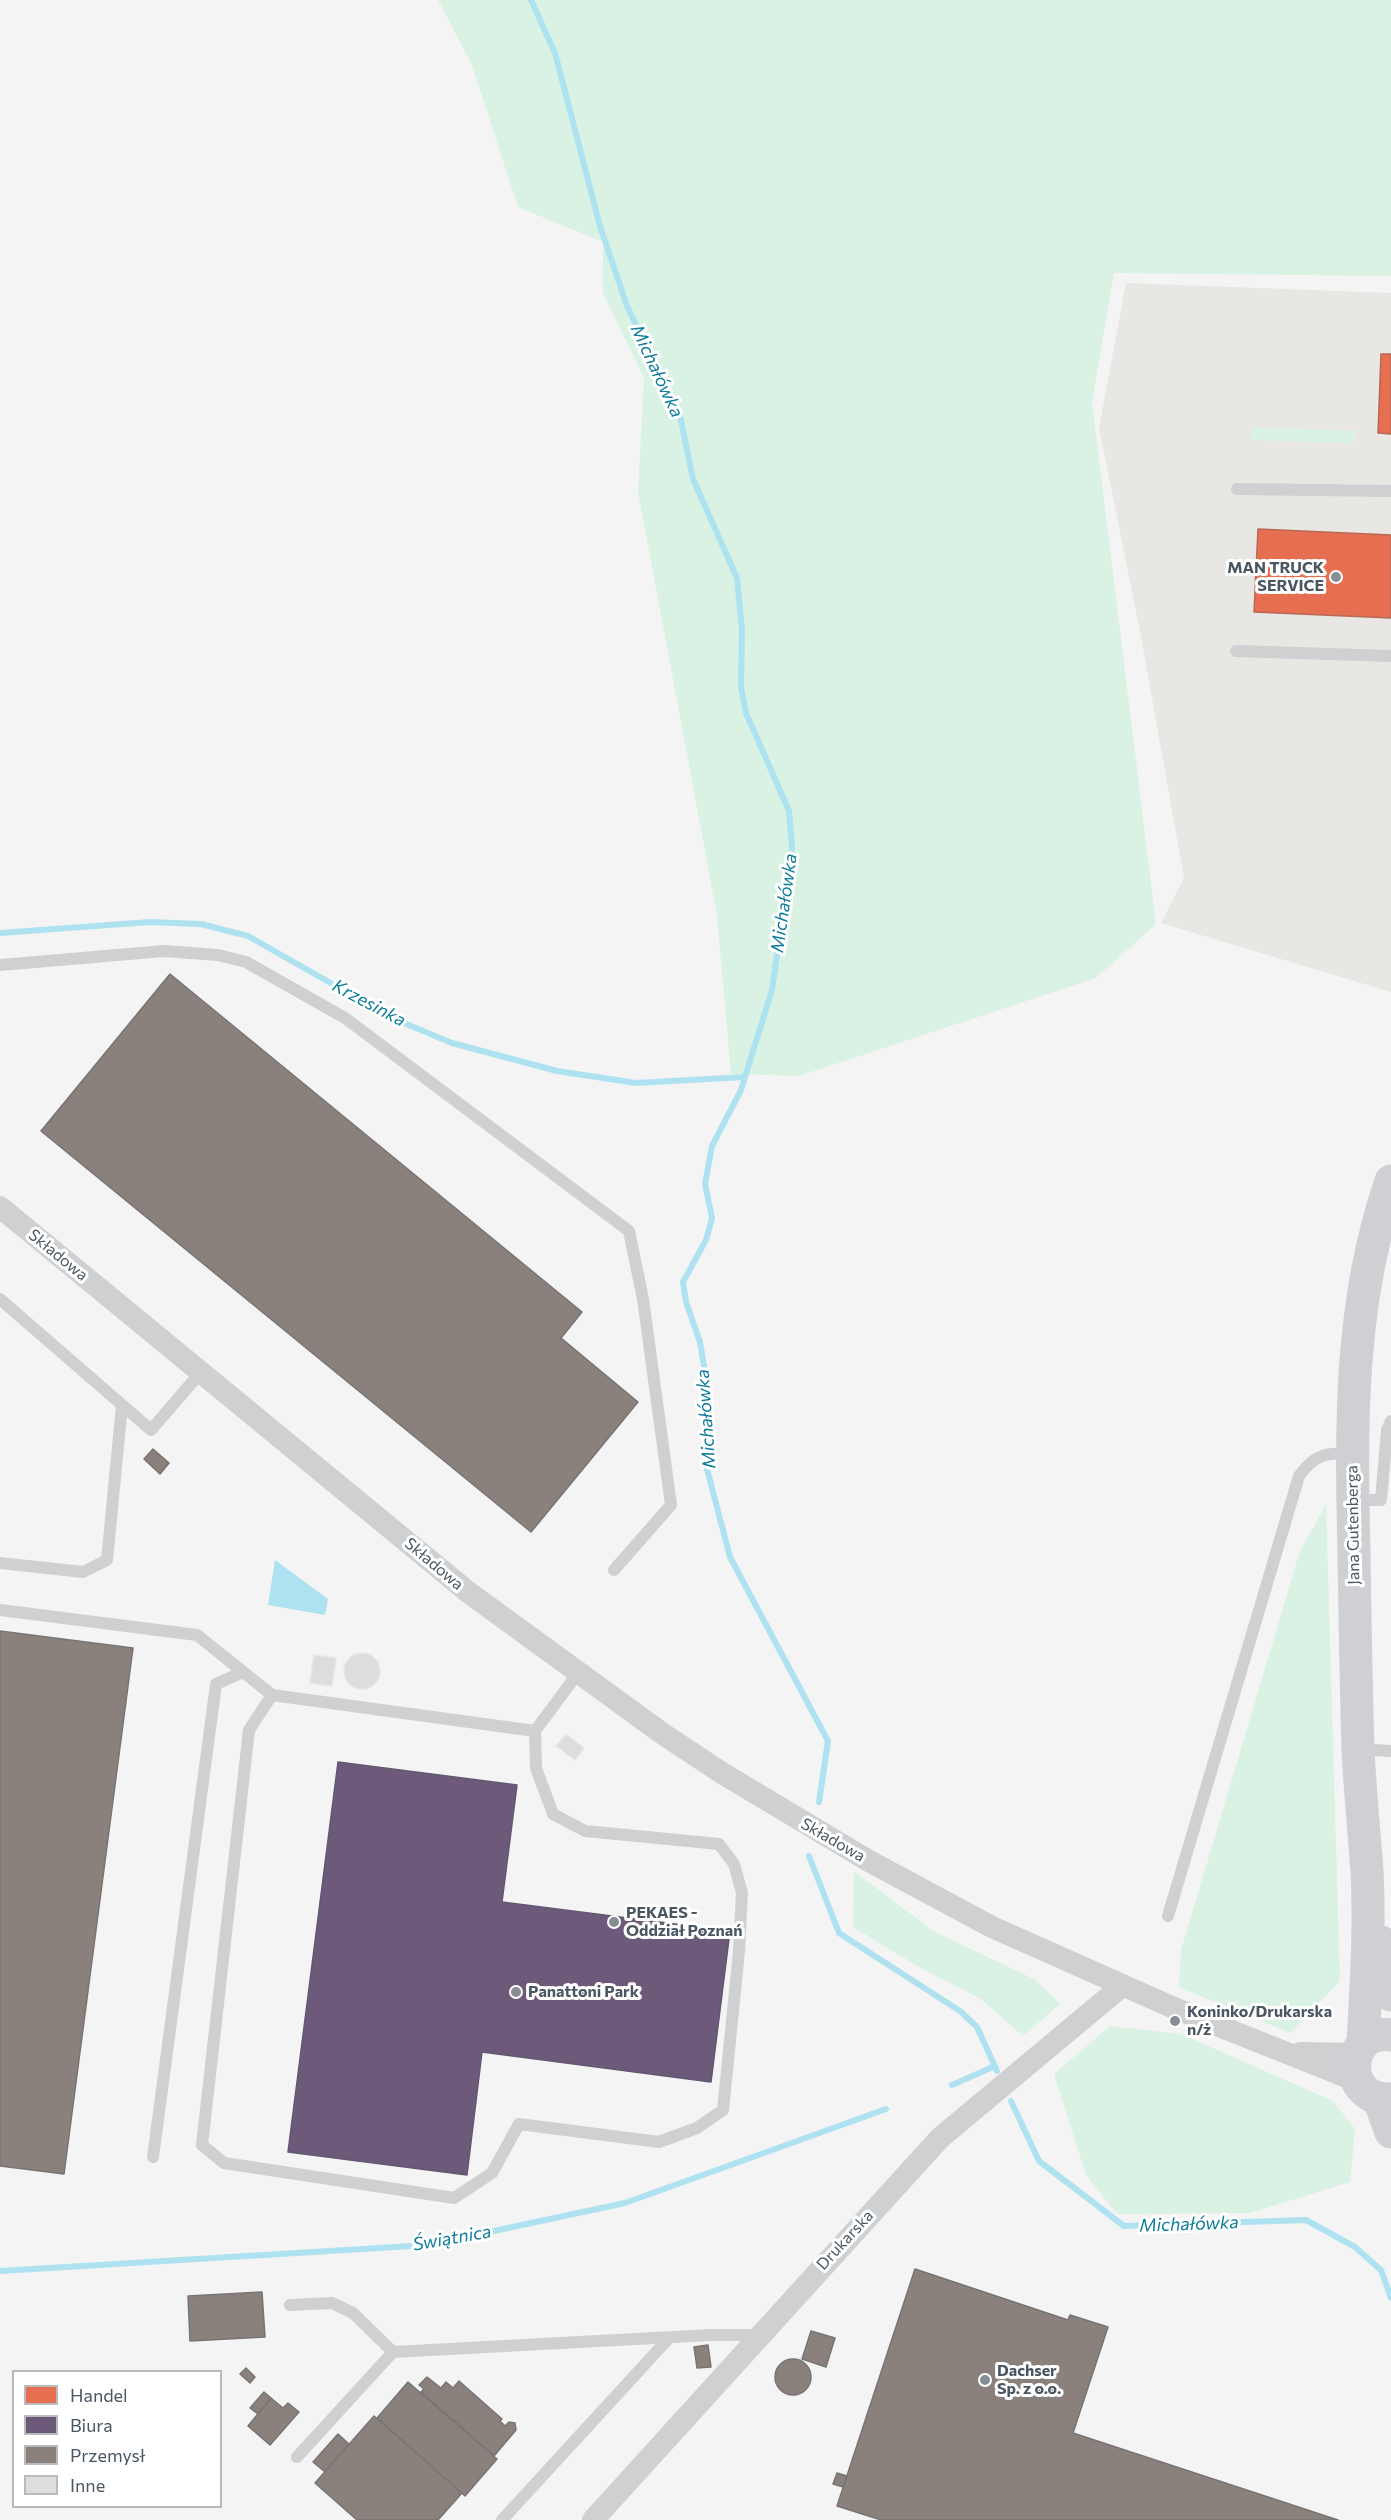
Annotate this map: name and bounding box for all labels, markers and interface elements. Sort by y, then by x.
water label: Michałówka [626,321,688,421]
place label: MAN TRUCK SERVICE [1227,558,1324,596]
marker: MAN TRUCK SERVICE [1329,570,1343,584]
water label: Michałówka [766,852,802,954]
water label: Krzesinka [329,975,409,1031]
street label: Składowa [24,1225,92,1285]
water label: Michałówka [692,1369,720,1469]
street label: Jana Gutenberga [1342,1465,1364,1585]
street label: Składowa [401,1534,467,1594]
street label: Składowa [798,1814,868,1866]
place label: PEKAES - Oddział Poznań [626,1903,742,1941]
marker: PEKAES - Oddział Poznań [607,1915,621,1929]
place label: Panattoni Park [528,1982,639,2002]
marker: Panattoni Park [509,1985,523,1999]
place label: Koninko/Drukarska n/ż [1187,2002,1332,2040]
marker: Koninko/Drukarska n/ż [1168,2014,1182,2028]
street label: Drukarska [813,2206,877,2274]
water label: Michałówka [1139,2211,1239,2237]
water label: Świątnica [411,2220,493,2256]
place label: Dachser Sp. z o.o. [997,2361,1061,2399]
legend [12,2370,222,2508]
marker: Dachser Sp. z o.o. [978,2373,992,2387]
text: Handel [70,2384,128,2406]
text: Biura [70,2414,113,2436]
text: Przemysł [70,2444,145,2466]
text: Inne [70,2474,105,2496]

